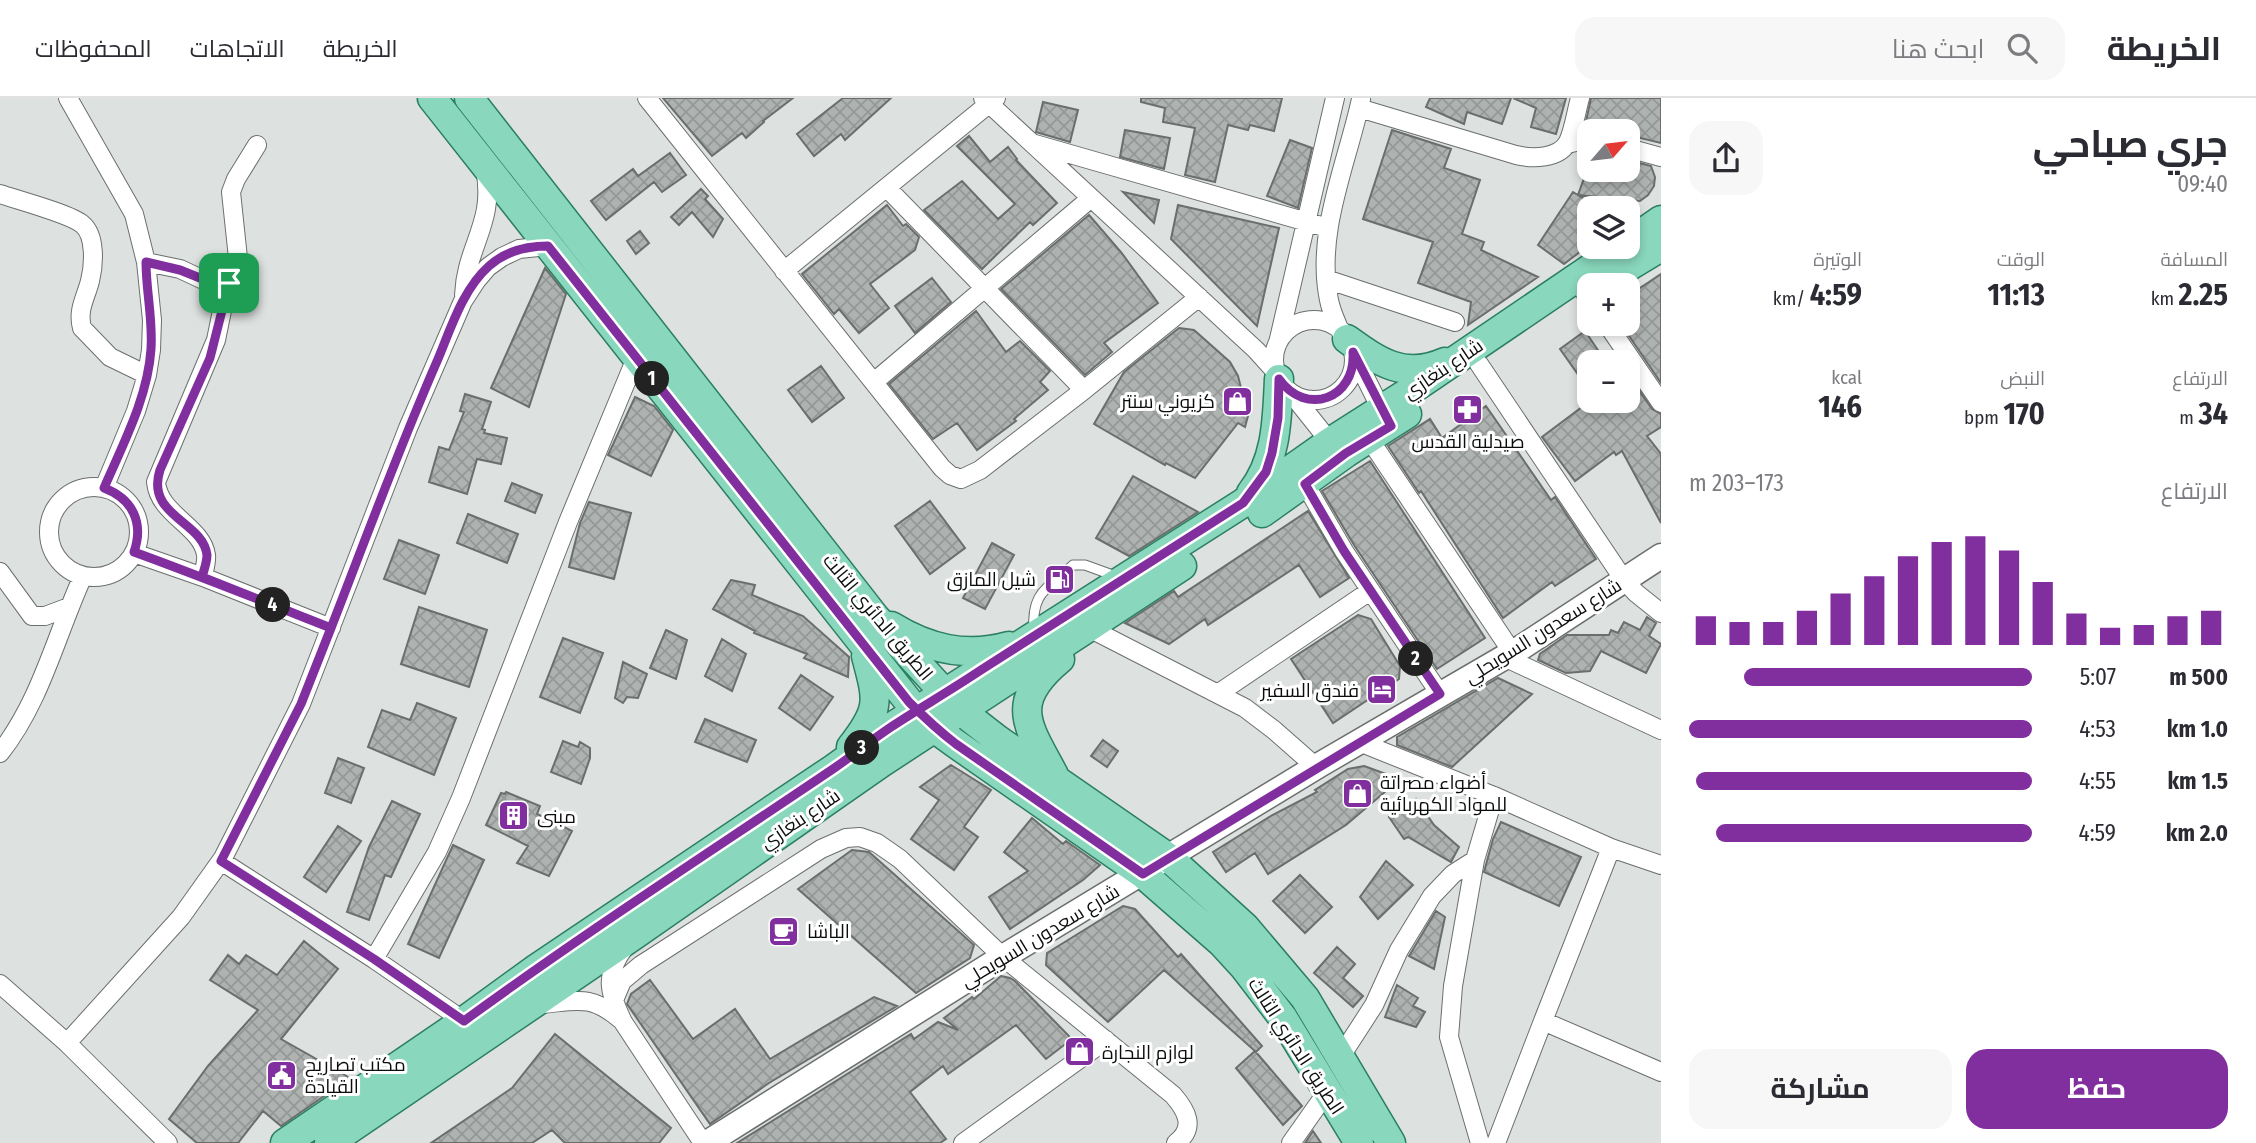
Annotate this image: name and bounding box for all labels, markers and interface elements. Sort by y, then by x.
search box [1575,17,2065,80]
icon: search [2003,29,2041,67]
text: الخريطة [2107,29,2221,69]
text: ابحث هنا [1892,34,1985,65]
text: المحفوظات [35,35,152,63]
text: الاتجاهات [190,35,285,63]
text: الخريطة [323,35,398,63]
north arrow [1577,119,1640,182]
map controls [1577,119,1640,413]
button: share [1689,121,1763,195]
text: جري صباحي [2033,121,2228,167]
text: 09:40 [2177,170,2228,198]
button: layers [1577,196,1640,259]
text: الوتيرة [1813,248,1862,271]
text: الوقت [1997,248,2045,271]
text: المسافة [2160,248,2228,271]
pin [199,253,259,313]
icon: arrive [210,264,248,302]
button: + [1577,273,1640,336]
text: 4:59 [1810,277,1862,313]
text: 11:13 [1987,277,2045,313]
text: 2.25 [2179,277,2228,313]
text: /km [1773,287,1810,310]
text: km [2151,287,2179,310]
street label: شارع بنغازي [1399,334,1489,407]
button: − [1577,350,1640,413]
pin: 1 [634,362,670,396]
text: kcal [1831,366,1862,389]
text: 1 [647,367,656,390]
text: النبض [2000,367,2045,390]
text: الارتفاع [2172,367,2228,390]
shop icon: كزيوني سنتر [1221,384,1255,418]
text: 146 [1818,389,1862,425]
place label: كزيوني سنتر [1120,390,1215,416]
pharmacy icon: صيدلية القدس [1451,393,1485,427]
text: 170 [2003,396,2045,432]
text: 34 [2198,396,2228,432]
text: bpm [1964,406,2003,429]
text: m [2179,406,2198,429]
place label: صيدلية القدس [1411,430,1525,453]
text: 173–203 m [1689,469,1784,497]
text: الارتفاع [2161,477,2228,505]
street label: الطريق الدائري الثالث [816,549,938,687]
fuel station icon: شيل المازق [1042,562,1076,596]
place label: شيل المازق [947,568,1036,592]
street label: شارع سعدون السويحلي [1460,573,1627,691]
pin: 4 [256,588,290,622]
text: 4 [268,593,277,616]
pin: 2 [1398,642,1434,676]
text: 2 [1411,647,1420,670]
text: 5:07 [2080,663,2116,691]
text: 500 m [2169,663,2228,691]
hotel icon: فندق السفير [1365,673,1399,707]
place label: فندق السفير [1260,679,1359,703]
text: 4:53 [2079,715,2116,743]
text: 1.0 km [2167,715,2228,743]
pin: 3 [844,730,880,766]
text: 3 [857,736,866,759]
text: 4:55 [2079,767,2116,795]
text: 1.5 km [2167,767,2228,795]
place label: أضواء مصراتة للمواد الكهربائية [1380,771,1507,816]
shop icon: أضواء مصراتة للمواد الكهربائية [1340,776,1374,810]
street label: شارع بنغازي [756,784,846,857]
building icon: مبنى [497,799,531,833]
place label: مبنى [537,805,576,828]
text: 4:59 [2079,819,2116,847]
text: 2.0 km [2166,819,2228,847]
street label: شارع سعدون السويحلي [957,880,1125,995]
cafe icon: الباشا [767,914,801,948]
place label: الباشا [807,920,850,943]
street label: الطريق الدائري الثالث [1241,973,1349,1120]
shop icon: لوازم النجارة [1062,1035,1096,1069]
place label: لوازم النجارة [1102,1041,1194,1066]
button: مشاركة [1689,1049,1952,1129]
button: حفظ [1966,1049,2228,1129]
place label: مكتب تصاريح القيادة [305,1053,406,1098]
public building icon: مكتب تصاريح القيادة [265,1058,299,1092]

